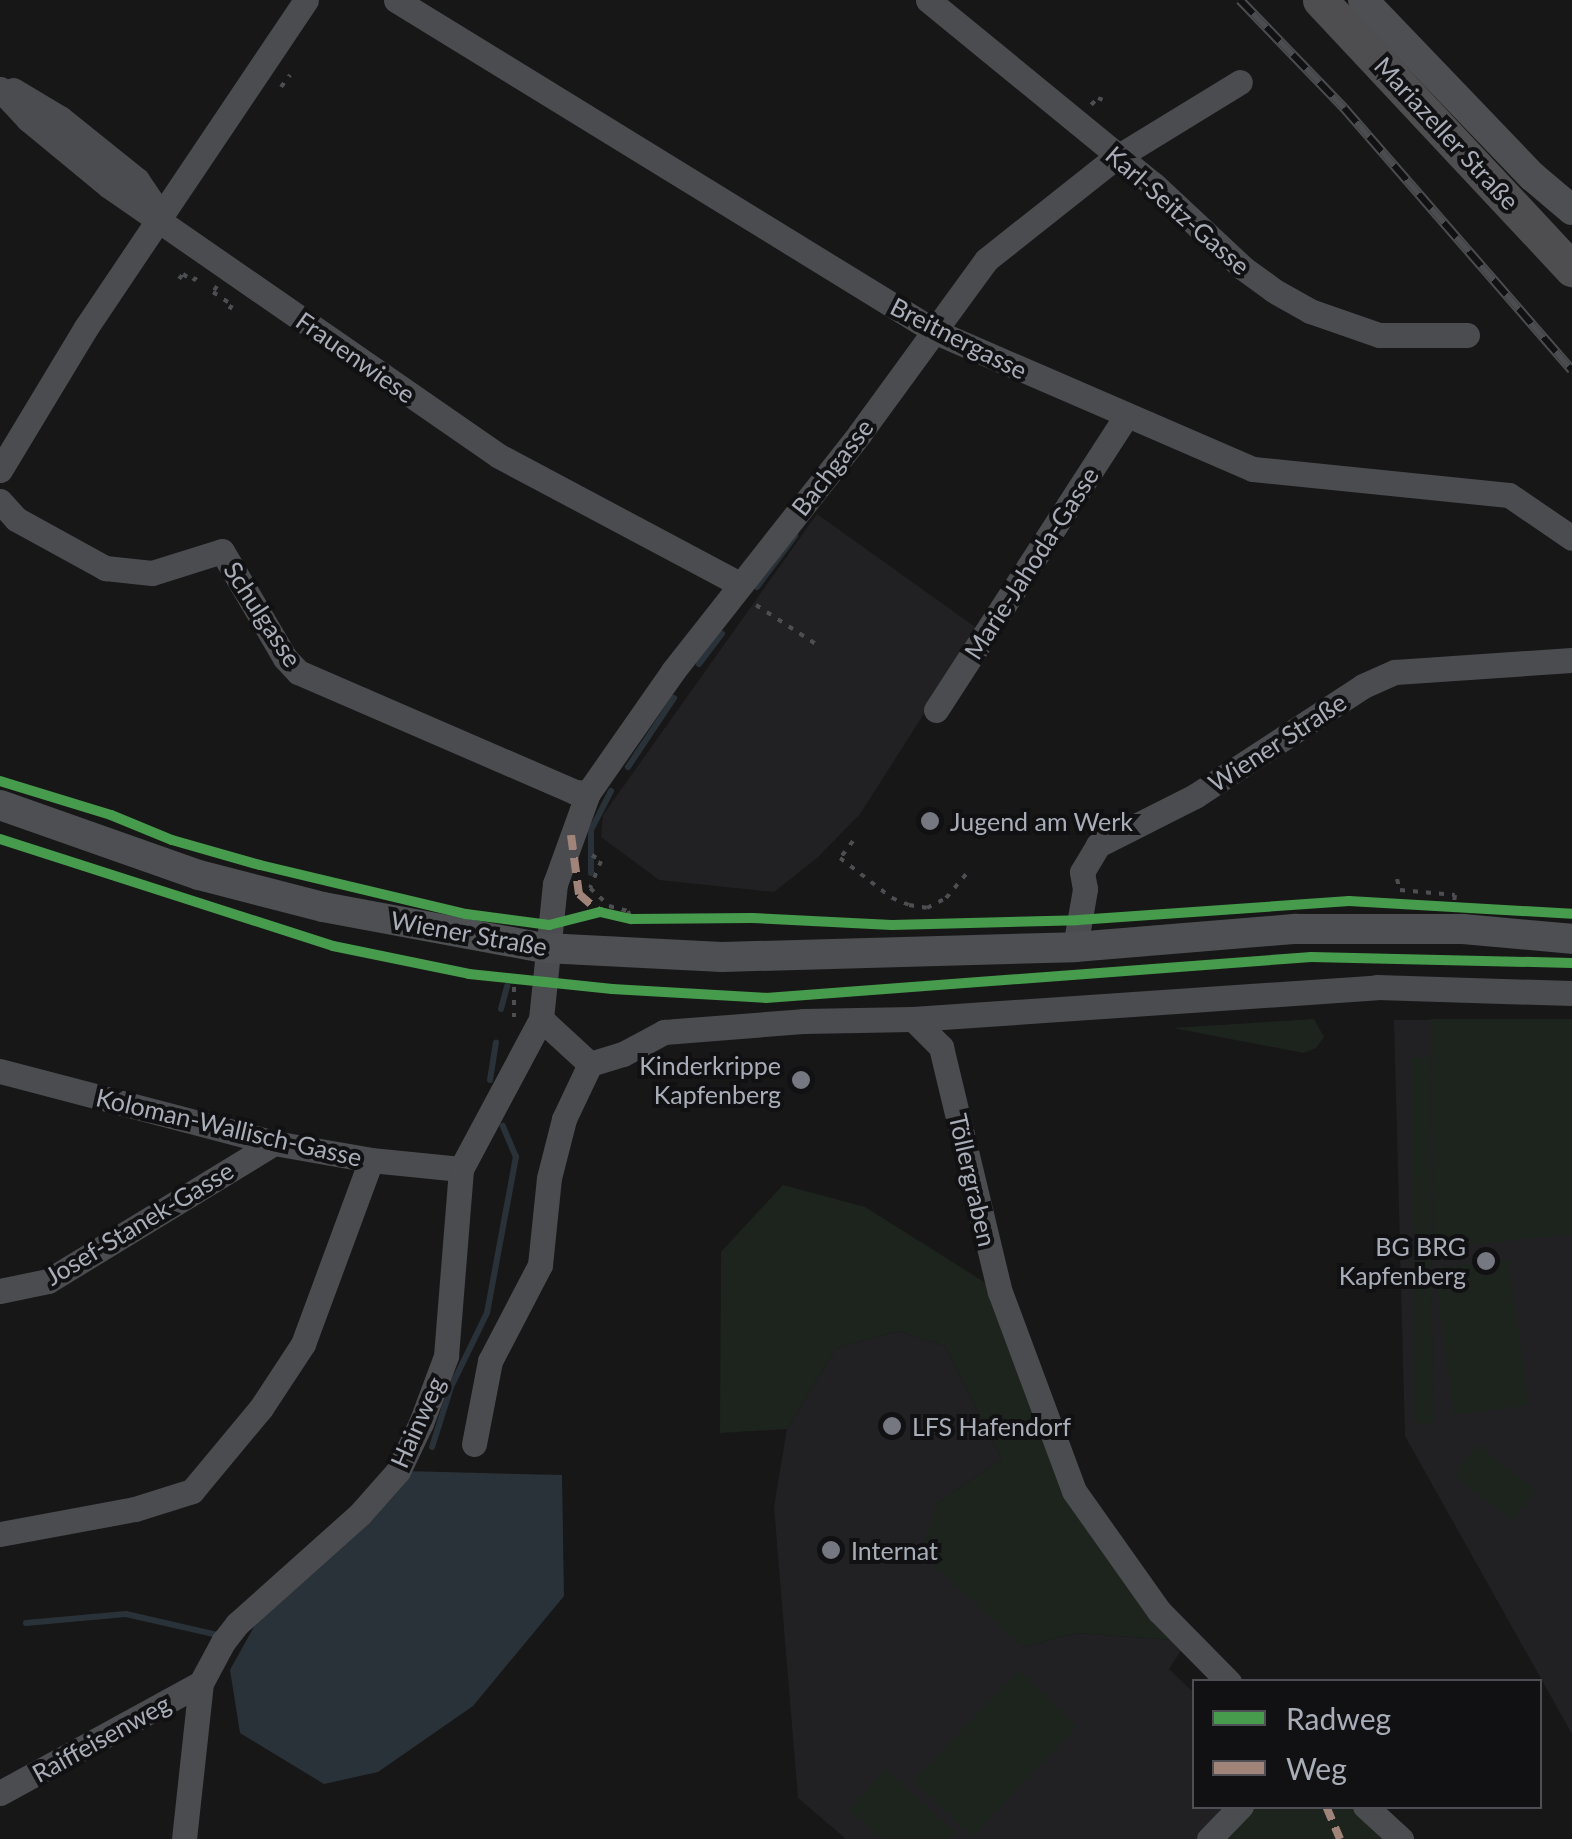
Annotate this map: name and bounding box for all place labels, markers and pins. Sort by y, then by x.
place label: Jugend am Werk [950,806,1133,836]
marker: Jugend am Werk [919,810,941,832]
place label: Kinderkrippe Kapfenberg [639,1051,781,1110]
marker: Kinderkrippe Kapfenberg [790,1069,812,1091]
place label: BG BRG Kapfenberg [1339,1232,1466,1291]
marker: BG BRG Kapfenberg [1475,1250,1497,1272]
place label: LFS Hafendorf [912,1411,1071,1441]
marker: LFS Hafendorf [881,1415,903,1437]
place label: Internat [851,1535,938,1565]
marker: Internat [820,1539,842,1561]

